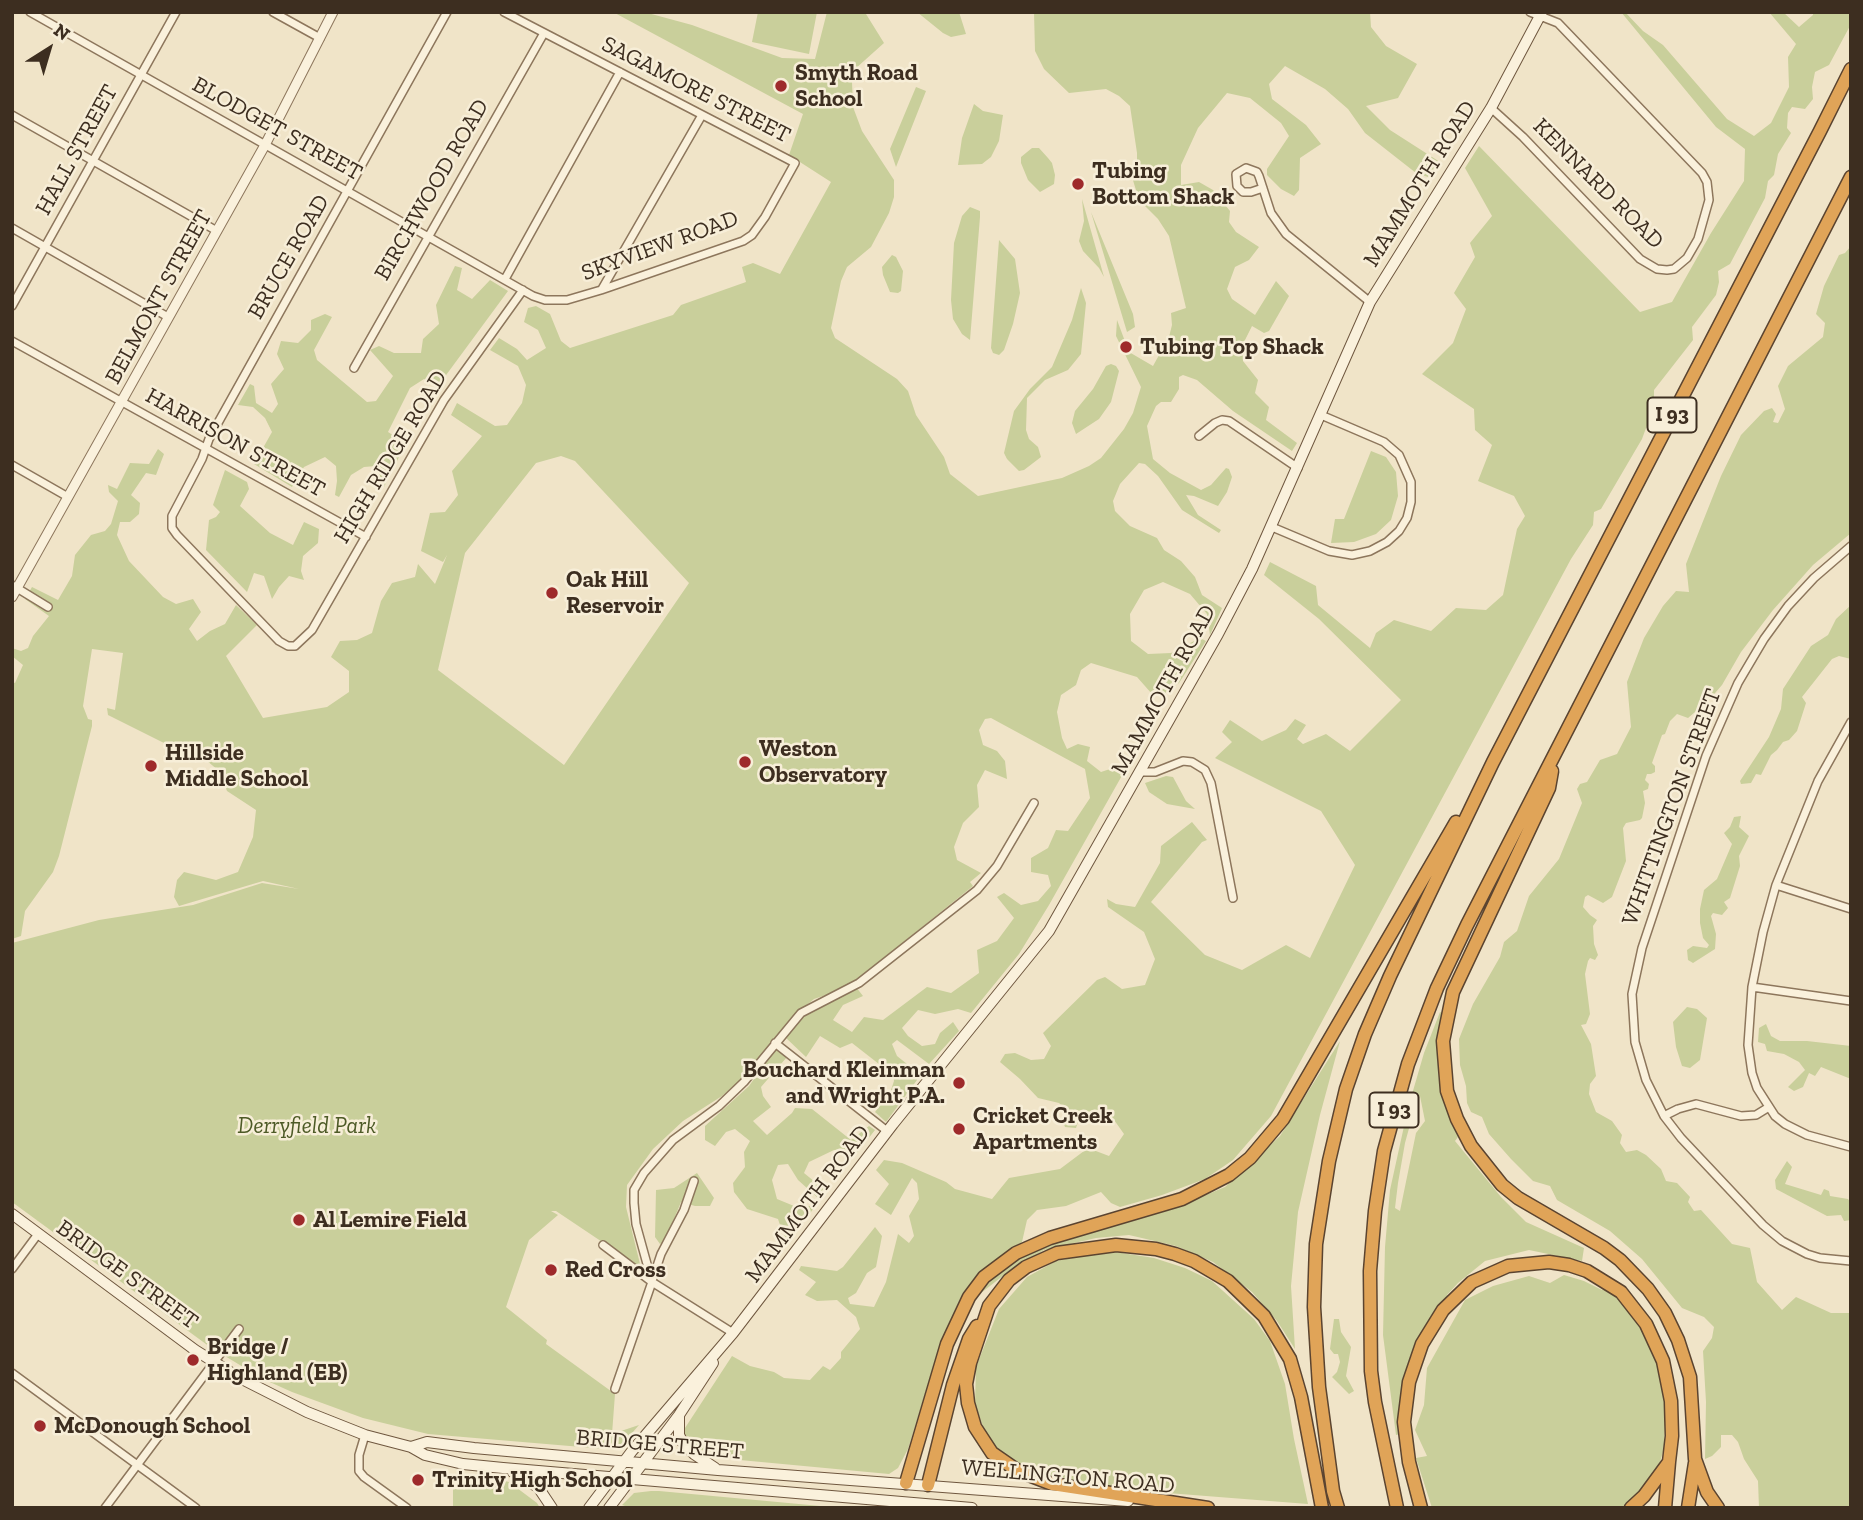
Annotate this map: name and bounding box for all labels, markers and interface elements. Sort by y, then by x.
north arrow [14,14,84,84]
text: N [49,18,75,45]
street label: SAGAMORE STREET [597,30,795,150]
place label: Smyth Road School [795,59,918,113]
street label: BLODGET STREET [187,71,367,187]
marker: Smyth Road School [773,78,789,94]
street label: HALL STREET [30,80,124,220]
street label: BIRCHWOOD ROAD [369,95,495,285]
street label: MAMMOTH ROAD [1358,96,1482,272]
street label: KENNARD ROAD [1527,113,1669,255]
place label: Tubing Bottom Shack [1092,157,1234,211]
marker: Tubing Bottom Shack [1070,176,1086,192]
street label: BRUCE ROAD [242,190,336,324]
street label: BELMONT STREET [100,205,218,389]
street label: SKYVIEW ROAD [578,205,742,287]
place label: Tubing Top Shack [1140,333,1324,361]
marker: Tubing Top Shack [1118,339,1134,355]
street label: HIGH RIDGE ROAD [329,366,453,548]
street label: HARRISON STREET [140,382,330,504]
road number: I 93 [1648,398,1696,432]
place label: Oak Hill Reservoir [566,566,664,620]
marker: Oak Hill Reservoir [544,585,560,601]
street label: MAMMOTH ROAD [1106,600,1222,780]
street label: WHITTINGTON STREET [1616,685,1728,929]
place label: Weston Observatory [759,735,887,789]
place label: Hillside Middle School [165,739,308,793]
marker: Weston Observatory [737,754,753,770]
marker: Hillside Middle School [143,758,159,774]
place label: Bouchard Kleinman and Wright P.A. [743,1056,945,1110]
marker: Bouchard Kleinman and Wright P.A. [951,1075,967,1091]
road number: I 93 [1370,1092,1418,1128]
place label: Cricket Creek Apartments [973,1102,1113,1156]
park label: Derryfield Park [238,1112,376,1140]
street label: MAMMOTH ROAD [740,1120,876,1288]
marker: Cricket Creek Apartments [951,1121,967,1137]
place label: Al Lemire Field [313,1206,467,1234]
marker: Al Lemire Field [291,1212,307,1228]
street label: BRIDGE STREET [51,1214,203,1336]
place label: Red Cross [565,1256,666,1284]
marker: Red Cross [543,1262,559,1278]
place label: Bridge / Highland (EB) [207,1333,347,1387]
marker: Bridge / Highland (EB) [185,1352,201,1368]
place label: McDonough School [54,1412,250,1440]
marker: McDonough School [32,1418,48,1434]
street label: BRIDGE STREET [575,1424,745,1466]
street label: WELLINGTON ROAD [960,1454,1176,1500]
place label: Trinity High School [432,1466,633,1494]
marker: Trinity High School [410,1472,426,1488]

